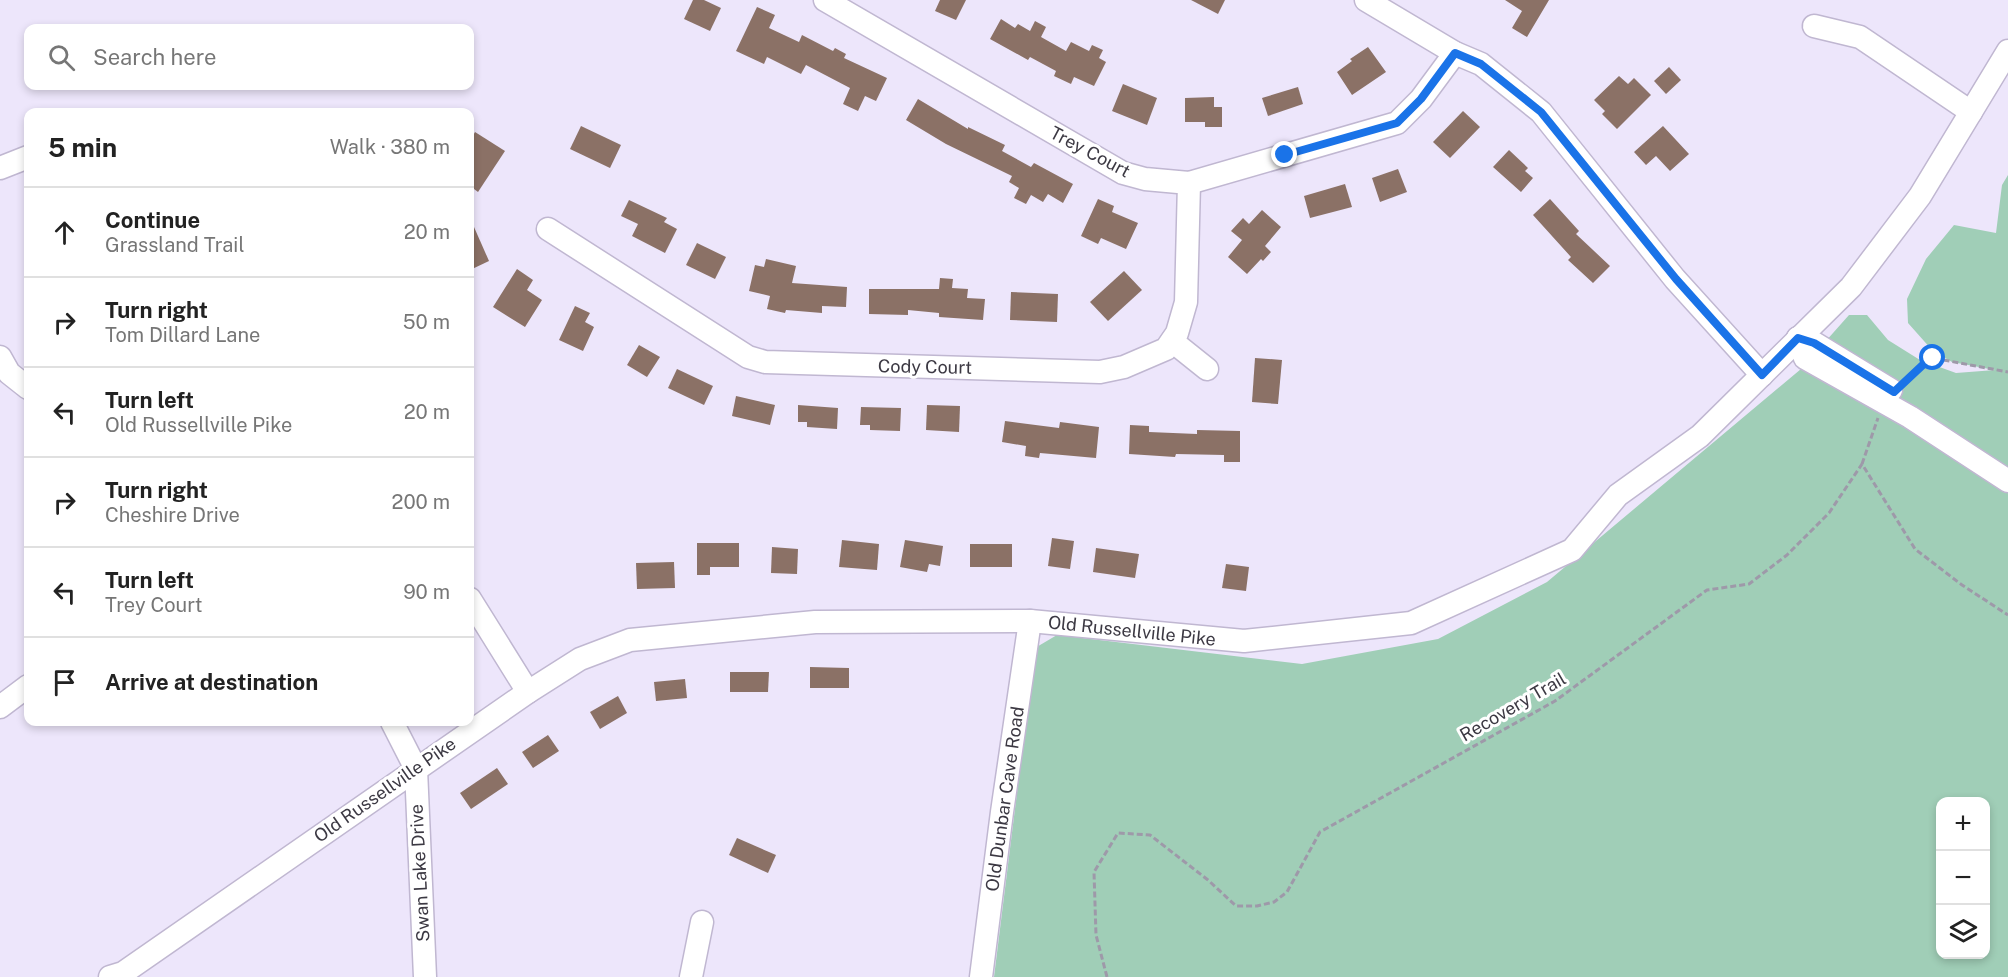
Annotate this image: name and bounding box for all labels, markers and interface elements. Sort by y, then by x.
search box [24,24,474,90]
icon: search [45,41,78,74]
text: Search here [93,44,217,70]
street label: Trey Court [1047,122,1134,181]
text: 5 min [48,132,117,163]
text: Walk · 380 m [330,135,450,159]
route end [1271,141,1297,167]
text: Continue [105,207,200,233]
icon: ahead [48,216,81,249]
text: 20 m [404,220,450,244]
text: Grassland Trail [105,233,245,257]
text: Turn right [105,297,208,323]
icon: right [48,306,81,339]
text: 50 m [403,310,450,334]
text: Tom Dillard Lane [105,323,260,347]
route start [1919,344,1945,370]
street label: Cody Court [878,355,972,378]
text: Turn left [105,387,194,413]
icon: left [48,396,81,429]
text: 20 m [404,400,450,424]
text: Old Russellville Pike [105,413,292,437]
text: Turn right [105,477,208,503]
icon: right [48,486,81,519]
text: 200 m [392,490,450,514]
text: Cheshire Drive [105,503,240,527]
text: Turn left [105,567,194,593]
icon: left [48,576,81,609]
text: 90 m [403,580,450,604]
text: Trey Court [105,593,203,617]
street label: Old Russellville Pike [1047,611,1217,650]
icon: arrive [48,666,81,699]
street label: Recovery Trail [1456,668,1569,745]
text: Arrive at destination [105,669,318,695]
street label: Old Dunbar Cave Road [981,705,1028,893]
street label: Old Russellville Pike [310,733,460,847]
map controls [1936,797,1990,959]
button: + [1936,797,1990,851]
street label: Swan Lake Drive [405,804,434,942]
button: − [1936,851,1990,905]
button: layers [1936,905,1990,959]

